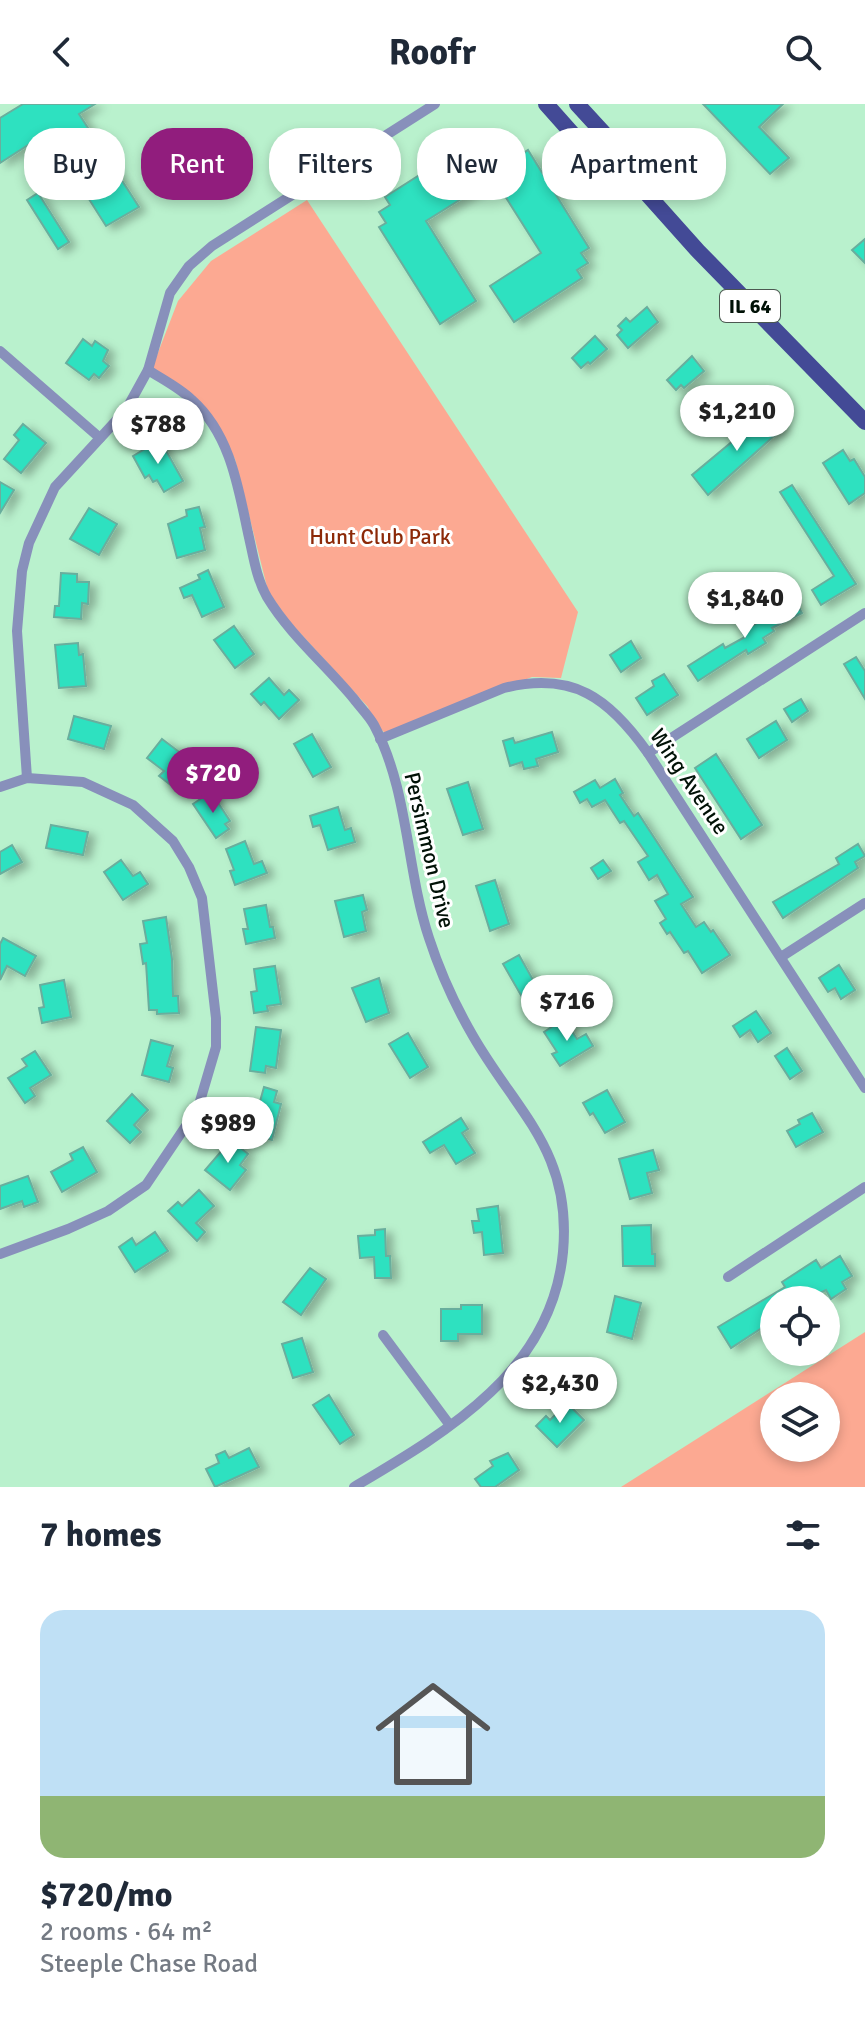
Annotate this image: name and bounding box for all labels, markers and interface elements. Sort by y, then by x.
icon: back [40,30,84,74]
text: Roofr [389,30,476,75]
icon: search [781,30,825,74]
chip: Buy [24,128,125,200]
chip: Rent [141,128,253,200]
chip: Filters [269,128,401,200]
chip: New [417,128,526,200]
chip: Apartment [542,128,726,200]
road number: IL 64 [720,290,780,322]
pin: $1,210 [672,385,802,453]
text: $1,210 [698,395,776,427]
pin: $788 [111,398,205,466]
text: $788 [130,408,186,440]
park label: Hunt Club Park [309,523,451,550]
pin: $1,840 [680,572,810,640]
text: $1,840 [706,582,784,614]
street label: Wing Avenue [644,723,735,839]
pin: $720 [166,747,260,815]
text: $720 [185,757,241,789]
street label: Persimmon Drive [398,770,461,931]
pin: $716 [520,975,614,1043]
text: $716 [539,985,595,1017]
pin: $989 [181,1097,275,1165]
text: $989 [200,1107,256,1139]
map controls [760,1286,840,1462]
button: locate [760,1286,840,1366]
pin: $2,430 [495,1357,625,1425]
text: $2,430 [521,1367,599,1399]
button: layers [760,1382,840,1462]
icon: filters [781,1513,825,1557]
text: 7 homes [40,1514,161,1556]
icon: home [361,1662,505,1806]
text: $720/mo [40,1874,173,1916]
text: 2 rooms · 64 m² [40,1916,213,1948]
text: Steeple Chase Road [40,1948,258,1980]

